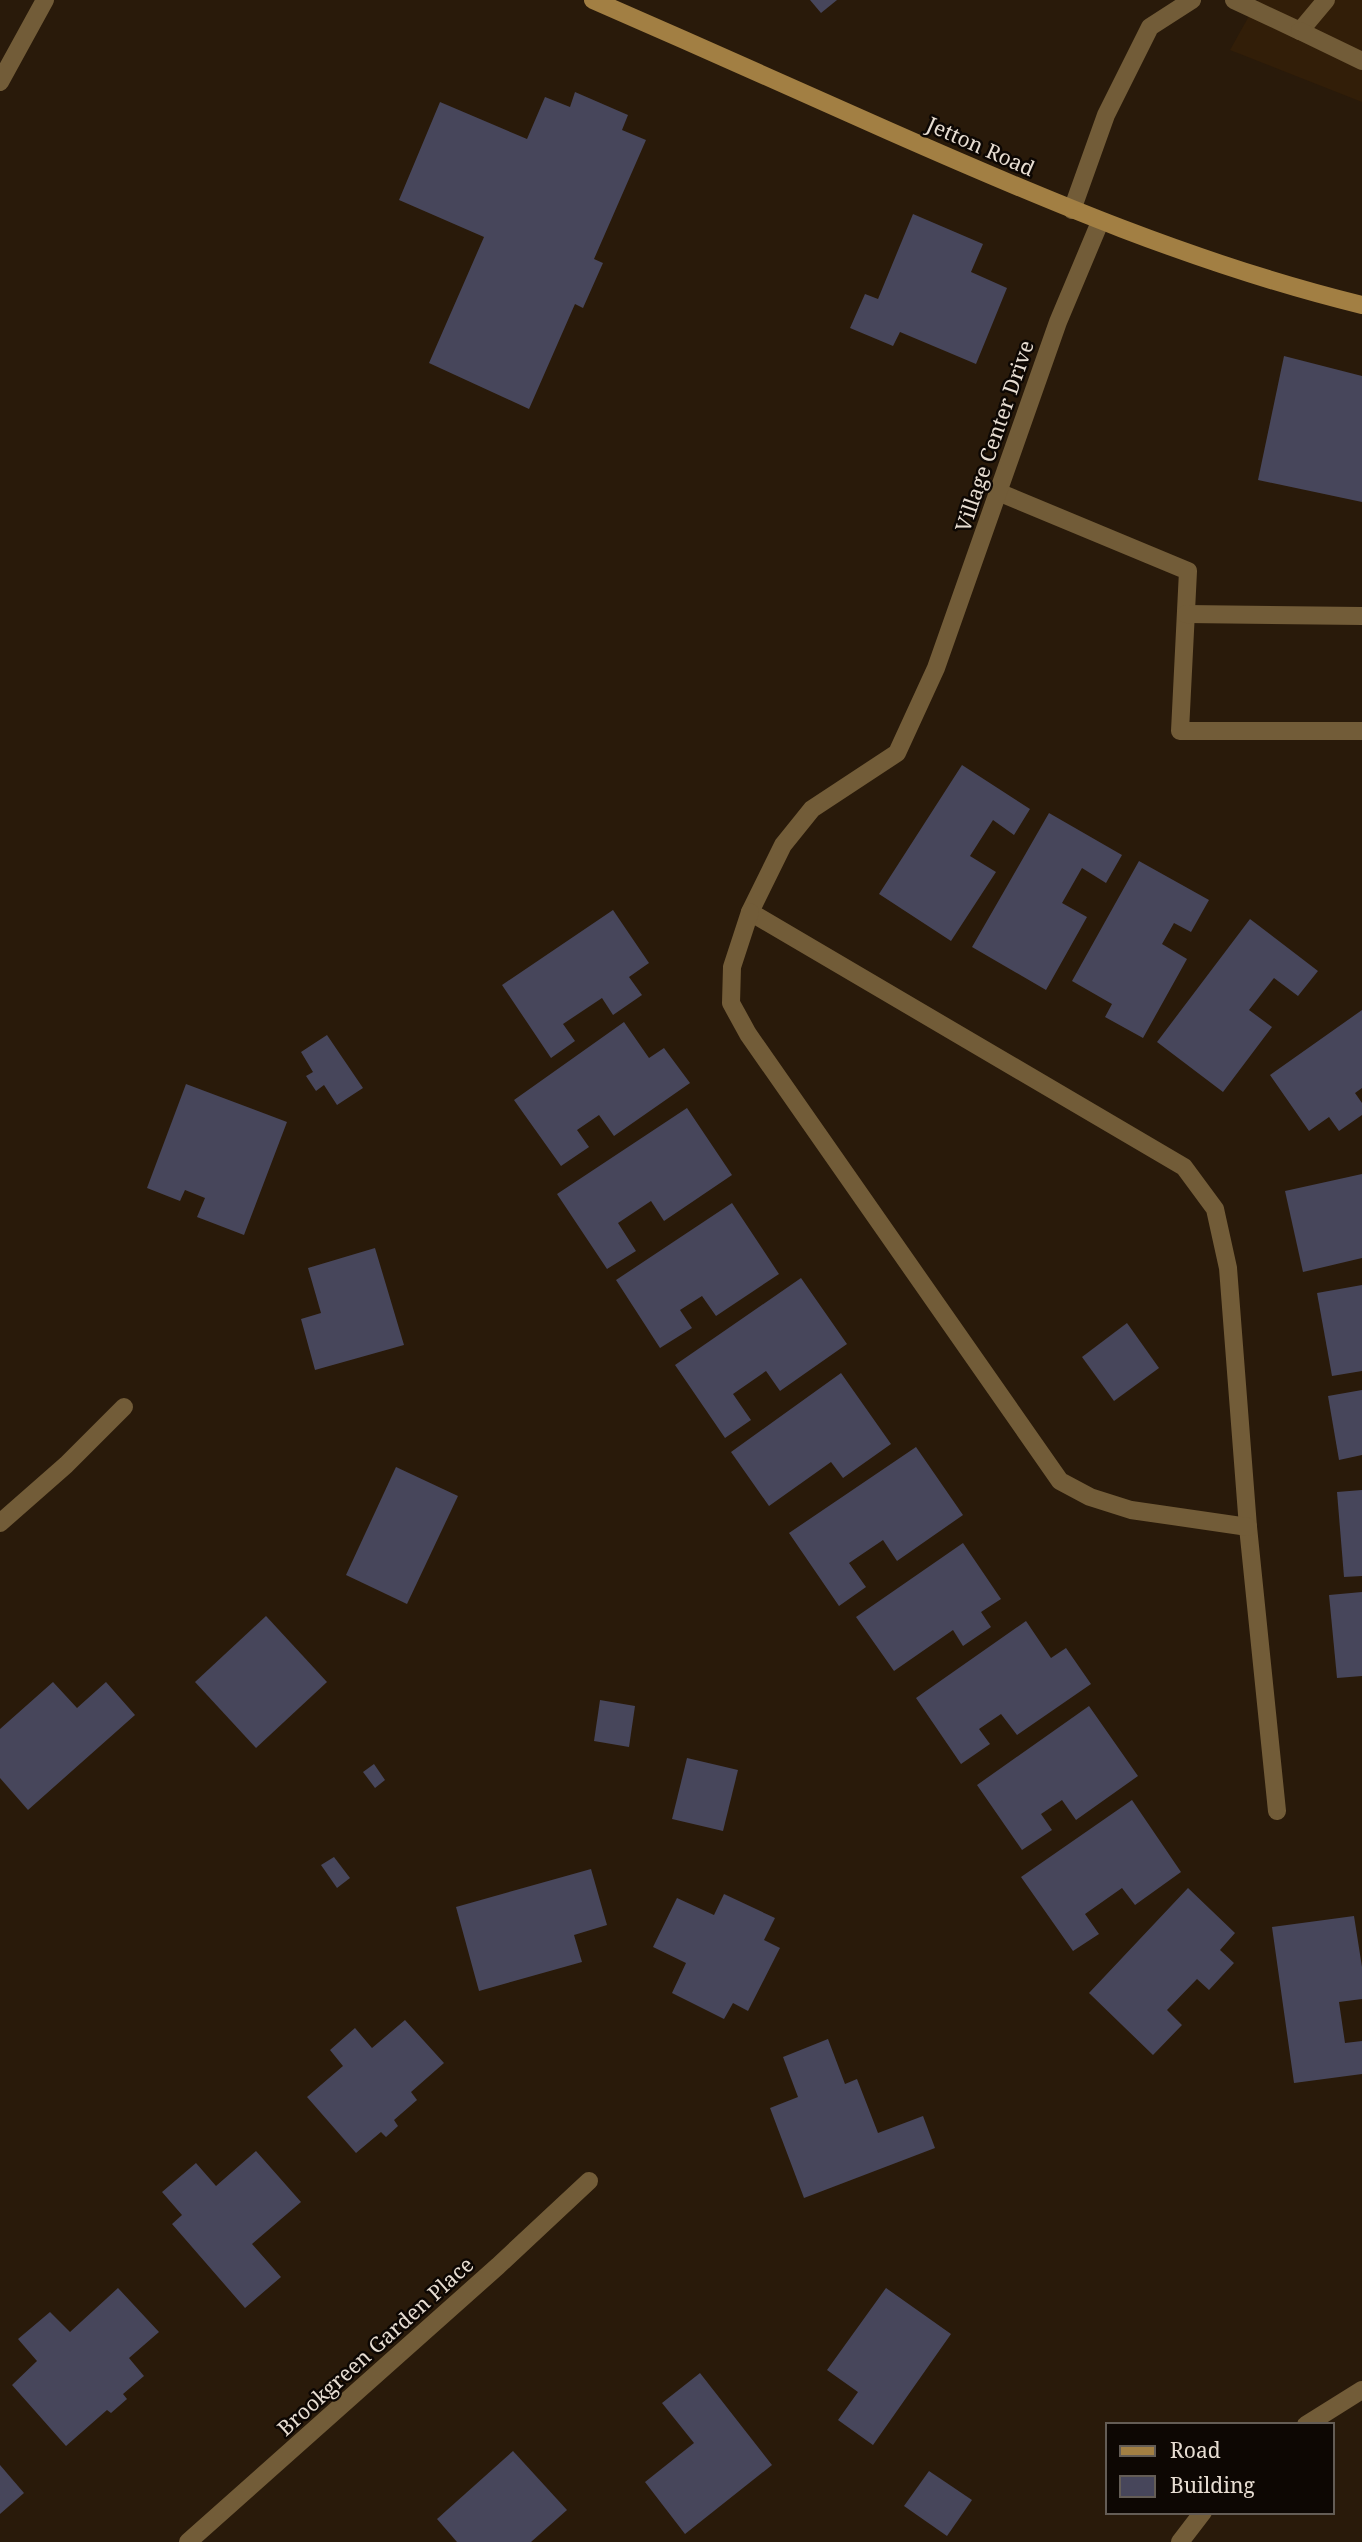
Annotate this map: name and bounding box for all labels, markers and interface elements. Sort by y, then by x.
street label: Jetton Road [922,109,1039,182]
street label: Village Center Drive [948,337,1040,535]
street label: Brookgreen Garden Place [271,2250,479,2442]
legend [1106,2423,1334,2514]
text: Road [1170,2436,1221,2464]
text: Building [1170,2471,1255,2499]

